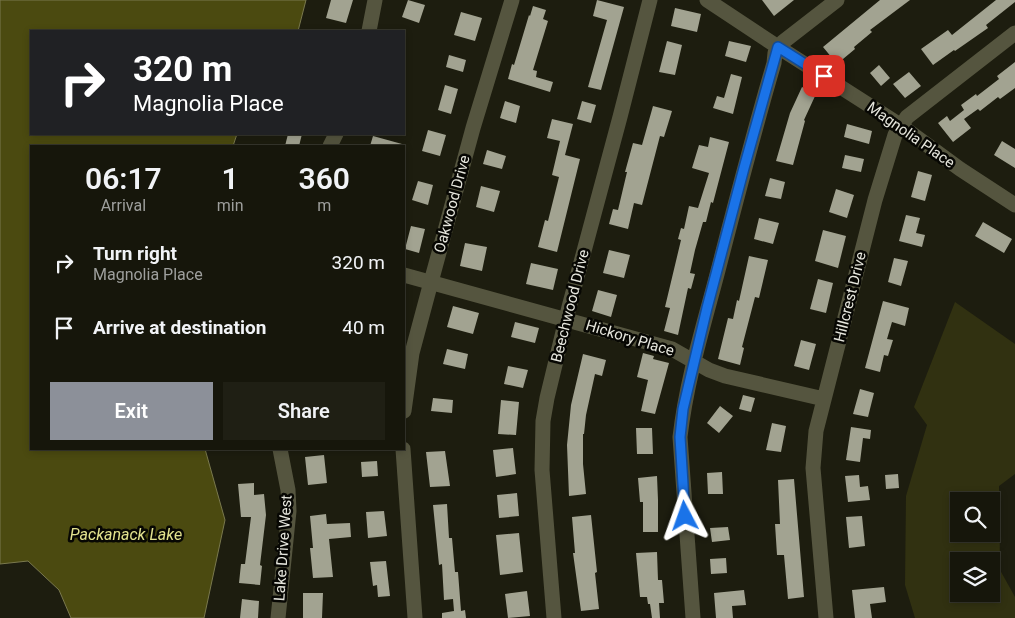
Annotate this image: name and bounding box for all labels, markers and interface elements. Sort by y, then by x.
text: 320 m [133,49,232,90]
icon: right [50,50,115,115]
pin [803,55,845,97]
icon: arrive [810,62,838,90]
text: Magnolia Place [133,91,284,116]
street label: Magnolia Place [864,98,958,172]
street label: Oakwood Drive [430,153,474,255]
text: 06:17 [85,161,162,196]
text: 1 [222,161,239,196]
text: 360 [299,161,350,196]
text: Arrival [101,196,146,215]
text: min [217,196,244,215]
text: m [317,196,331,215]
text: Turn right [93,242,177,265]
street label: Beechwood Drive [547,248,593,364]
icon: right [50,249,78,277]
street label: Hillcrest Drive [830,250,870,344]
text: 320 m [332,251,385,274]
text: Magnolia Place [93,265,203,284]
icon: arrive [50,314,78,342]
text: Arrive at destination [93,316,266,339]
text: 40 m [342,316,385,339]
street label: Hickory Place [584,316,676,360]
button: Exit [50,382,213,440]
button: Share [223,382,385,440]
position arrow [658,489,710,541]
map controls [950,492,1000,602]
button: search [950,492,1000,542]
street label: Lake Drive West [270,494,296,602]
water label: Packanack Lake [70,525,182,544]
button: layers [950,552,1000,602]

